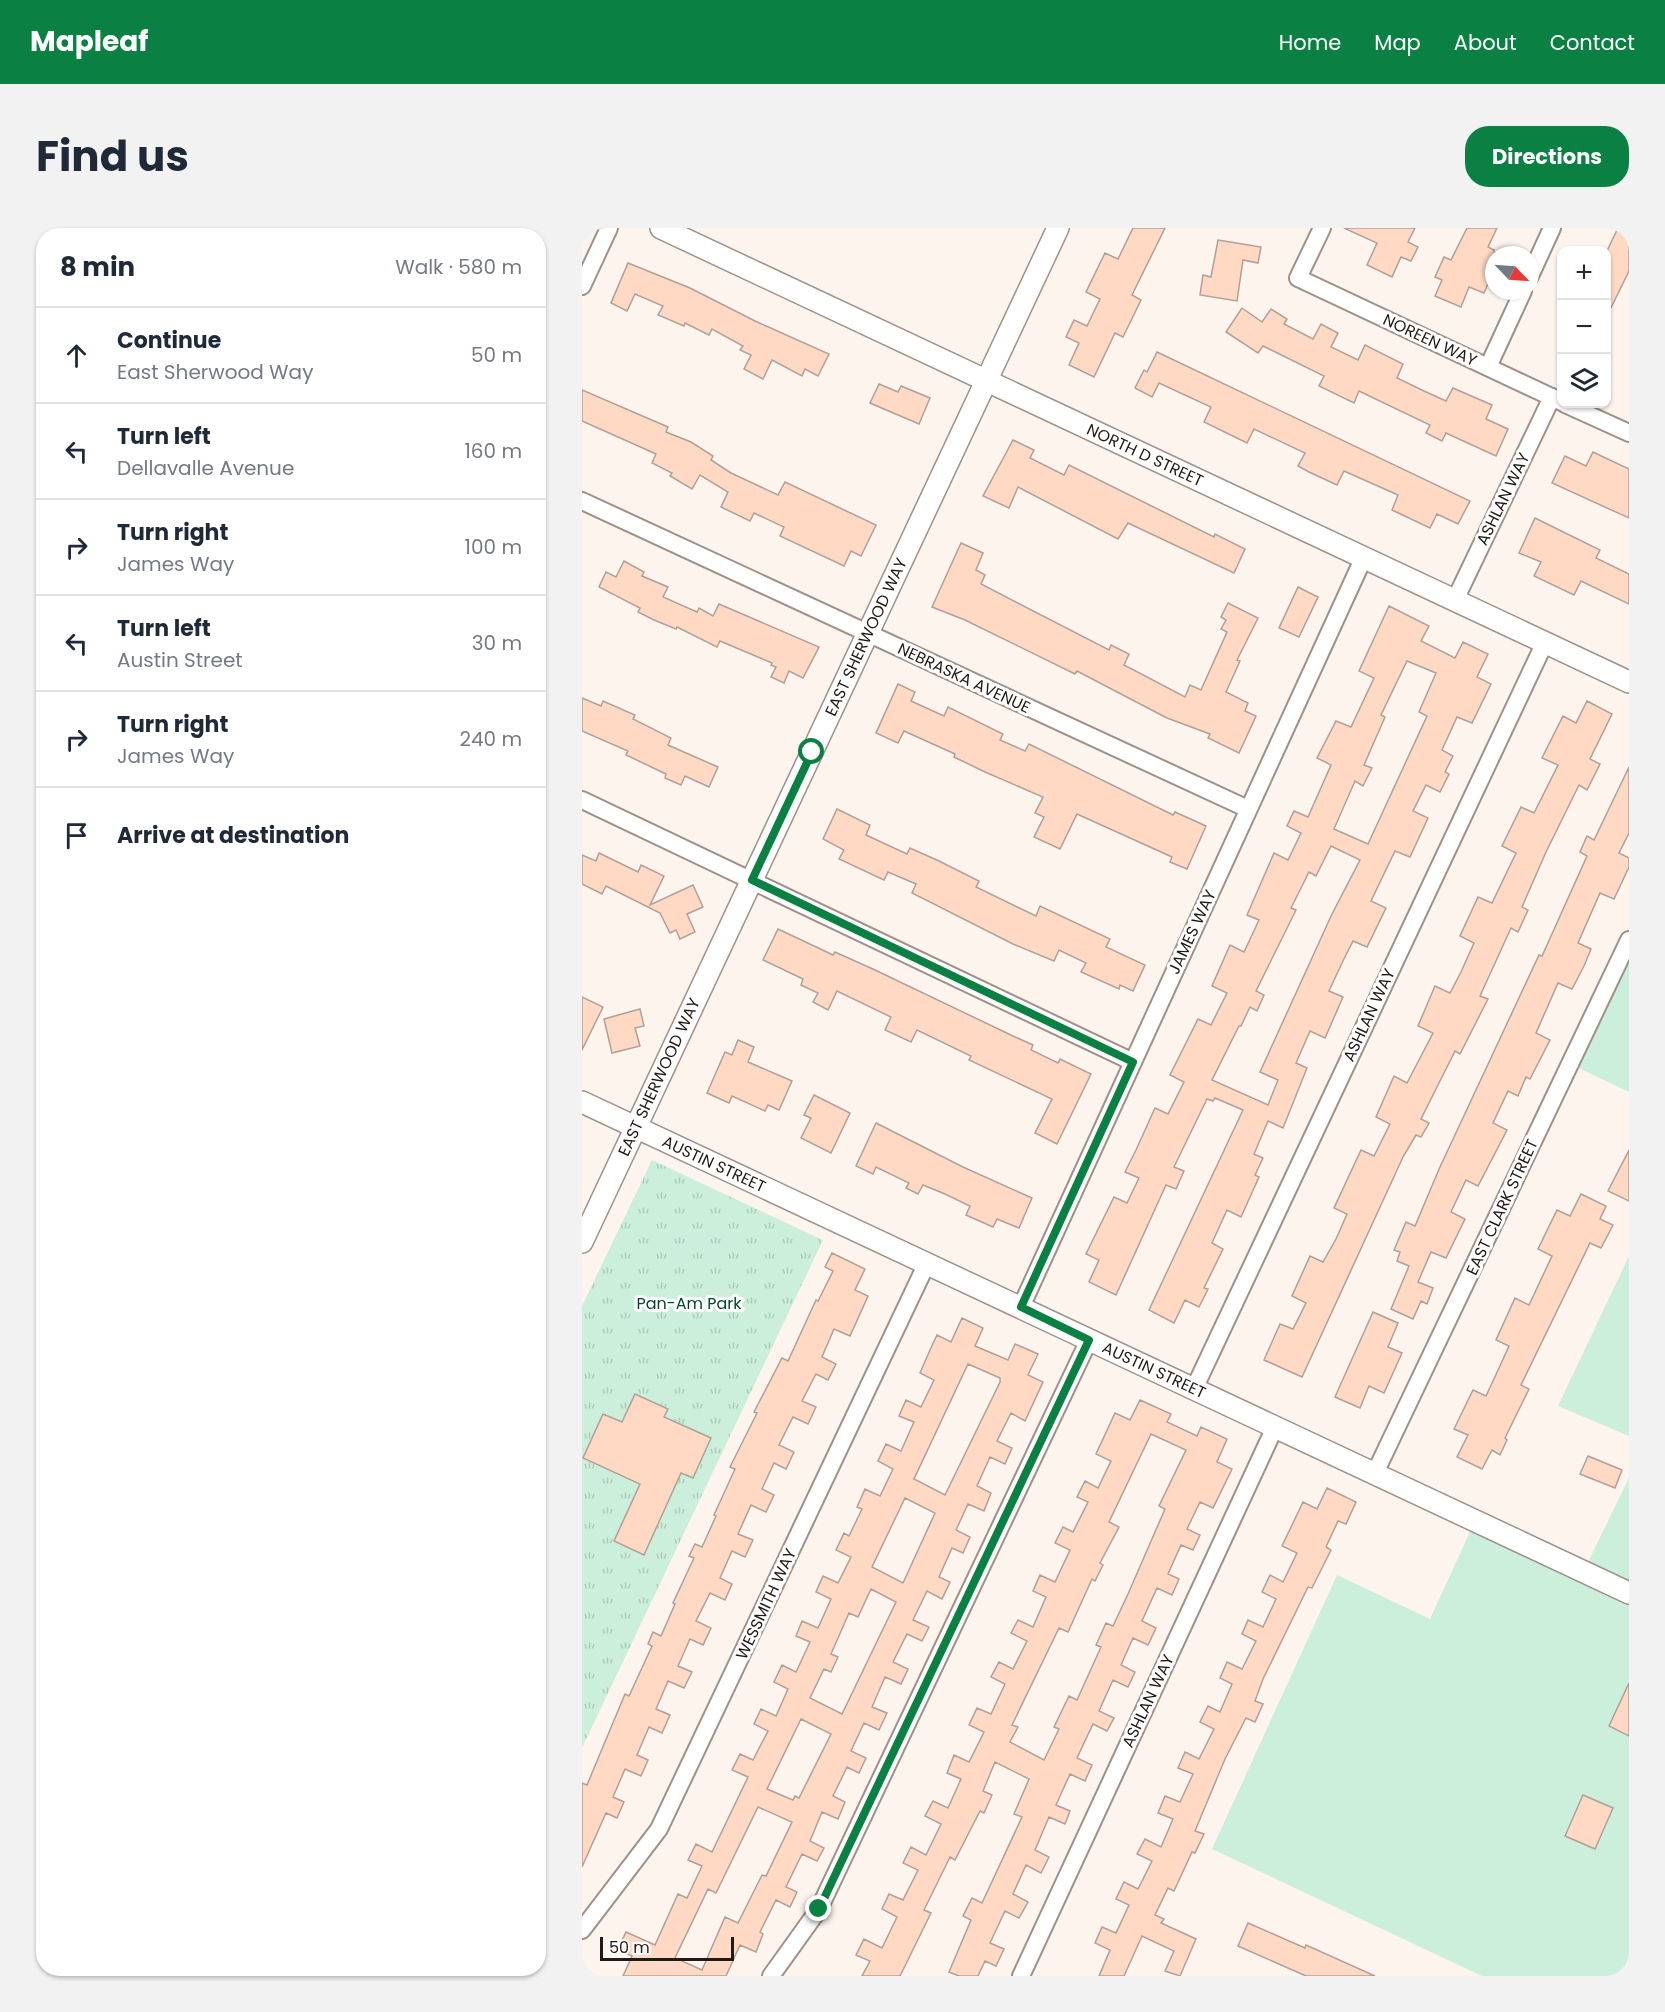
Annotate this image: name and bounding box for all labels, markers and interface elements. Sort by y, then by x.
text: Mapleaf [30,22,148,61]
text: Home [1279,28,1341,57]
text: Map [1374,28,1421,57]
text: About [1454,28,1517,57]
text: Contact [1550,28,1635,57]
button: Directions [1465,126,1629,187]
text: Find us [36,127,189,186]
north arrow [1485,246,1539,300]
map controls [1557,246,1611,408]
button: + [1557,246,1611,300]
text: 8 min [60,249,135,285]
text: Walk · 580 m [395,253,522,281]
button: − [1557,300,1611,354]
street label: NOREEN WAY [1379,308,1481,372]
text: Continue [117,325,221,356]
icon: ahead [60,339,93,372]
text: 50 m [471,341,522,369]
button: layers [1557,354,1611,408]
text: East Sherwood Way [117,358,313,386]
street label: NORTH D STREET [1083,418,1207,492]
text: Turn left [117,421,211,452]
icon: left [60,435,93,468]
text: 160 m [464,437,522,465]
street label: ASHLAN WAY [1471,448,1536,549]
text: Dellavalle Avenue [117,454,294,482]
text: Turn right [117,517,228,548]
icon: right [60,531,93,564]
text: 100 m [465,533,522,561]
text: James Way [117,550,234,578]
street label: EAST SHERWOOD WAY [819,554,913,720]
text: Turn left [117,613,211,644]
icon: left [60,627,93,660]
text: 30 m [472,629,522,657]
street label: NEBRASKA AVENUE [894,637,1034,719]
text: Austin Street [117,646,243,674]
text: Turn right [117,709,228,740]
icon: right [60,723,93,756]
text: 240 m [459,725,522,753]
route start [798,738,824,764]
text: James Way [117,742,234,770]
icon: arrive [60,819,93,852]
text: Arrive at destination [117,820,349,851]
street label: JAMES WAY [1162,885,1222,978]
street label: ASHLAN WAY [1337,964,1401,1065]
street label: EAST SHERWOOD WAY [612,994,706,1160]
street label: AUSTIN STREET [658,1130,770,1198]
street label: EAST CLARK STREET [1460,1135,1544,1279]
park label: Pan-Am Park [637,1292,742,1315]
street label: AUSTIN STREET [1098,1336,1210,1404]
street label: WESSMITH WAY [730,1544,802,1663]
street label: ASHLAN WAY [1116,1650,1180,1751]
route end [805,1895,831,1921]
scale bar [600,1934,734,1962]
text: 50 m [609,1936,650,1959]

